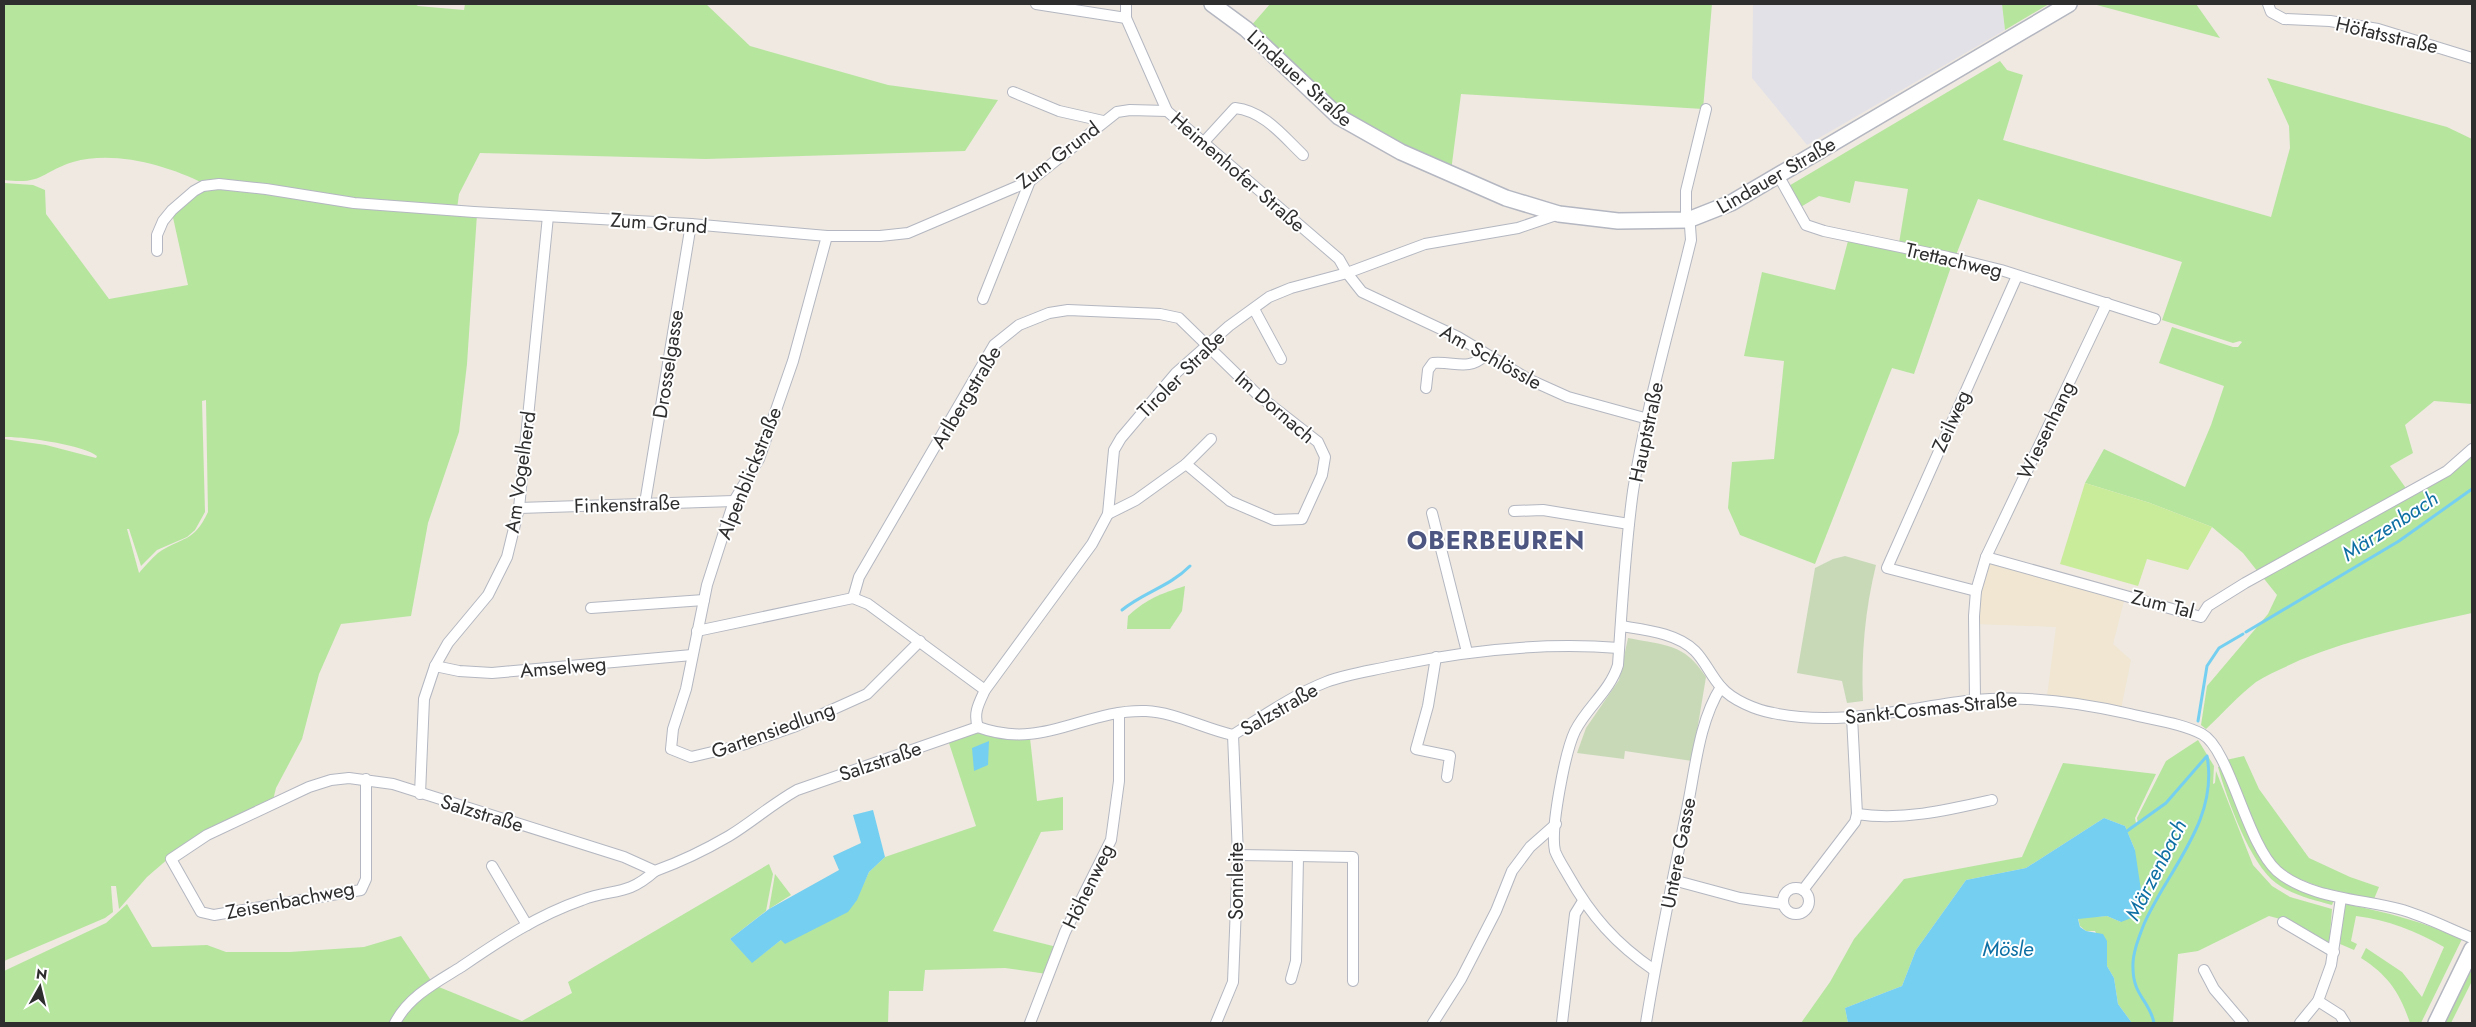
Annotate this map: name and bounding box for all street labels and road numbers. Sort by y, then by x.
street label: Höfatsstraße [2333,10,2441,61]
street label: Lindauer Straße [1240,23,1359,134]
street label: Heimenhofer Straße [1164,106,1311,239]
street label: Zum Grund [1011,115,1106,196]
street label: Lindauer Straße [1711,130,1841,221]
street label: Zum Grund [609,206,708,241]
street label: Trettachweg [1903,235,2005,286]
street label: Drosselgasse [646,308,691,420]
street label: Am Schlössle [1435,318,1547,397]
street label: Tiroler Straße [1131,324,1232,425]
street label: Arlbergstraße [924,340,1009,454]
street label: Im Dornach [1228,364,1321,450]
street label: Wiesenhang [2010,376,2083,484]
street label: Hauptstraße [1622,379,1671,485]
street label: Zeilweg [1925,385,1978,457]
street label: Alpenblickstraße [710,403,789,544]
street label: Am Vogelherd [498,409,543,535]
street label: Finkenstraße [574,488,680,521]
street label: Zum Tal [2128,583,2197,626]
street label: Amselweg [519,649,608,686]
street label: Salzstraße [1235,676,1323,743]
street label: Sankt-Cosmas-Straße [1844,685,2019,732]
street label: Gartensiedlung [707,695,839,766]
street label: Salzstraße [835,734,925,789]
street label: Salzstraße [437,787,527,840]
street label: Untere Gasse [1654,795,1703,911]
street label: Höhenweg [1055,839,1122,934]
street label: Sonnleite [1222,842,1251,920]
street label: Zeisenbachweg [223,874,357,927]

